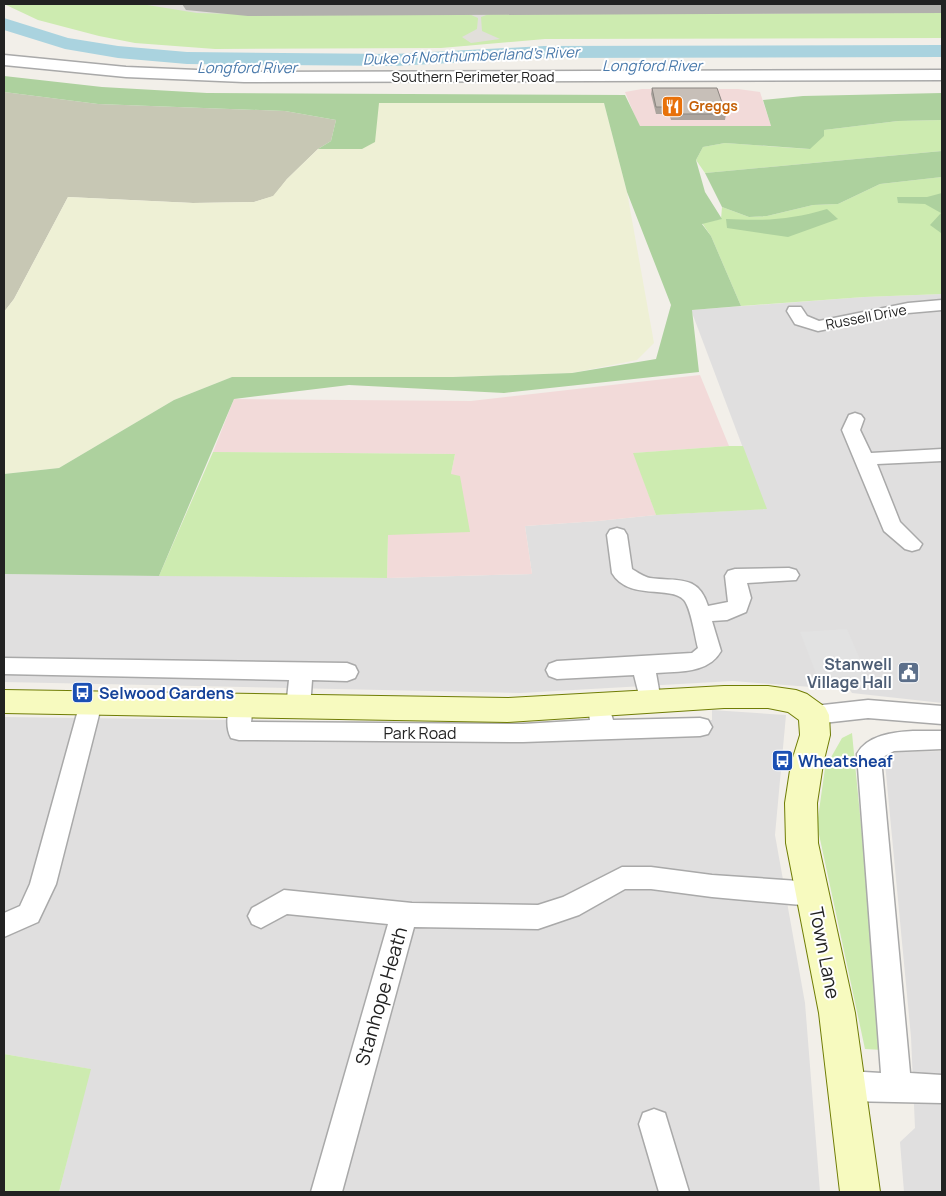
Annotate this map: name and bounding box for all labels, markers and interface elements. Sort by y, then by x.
water label: Duke of Northumberland's River [362,41,582,70]
water label: Longford River [602,55,704,76]
water label: Longford River [197,57,299,78]
street label: Southern Perimeter Road [392,67,554,86]
restaurant icon: Greggs [661,94,685,118]
place label: Greggs [689,96,738,115]
street label: Russell Drive [824,299,908,334]
place label: Stanwell Village Hall [807,653,892,693]
public building icon: Stanwell Village Hall [896,661,920,685]
bus stop icon: Selwood Gardens [71,681,95,705]
place label: Selwood Gardens [99,682,234,704]
street label: Park Road [383,722,457,744]
bus stop icon: Wheatsheaf [770,749,794,773]
place label: Wheatsheaf [798,750,893,772]
street label: Town Lane [803,905,847,1001]
street label: Stanhope Heath [349,924,413,1068]

